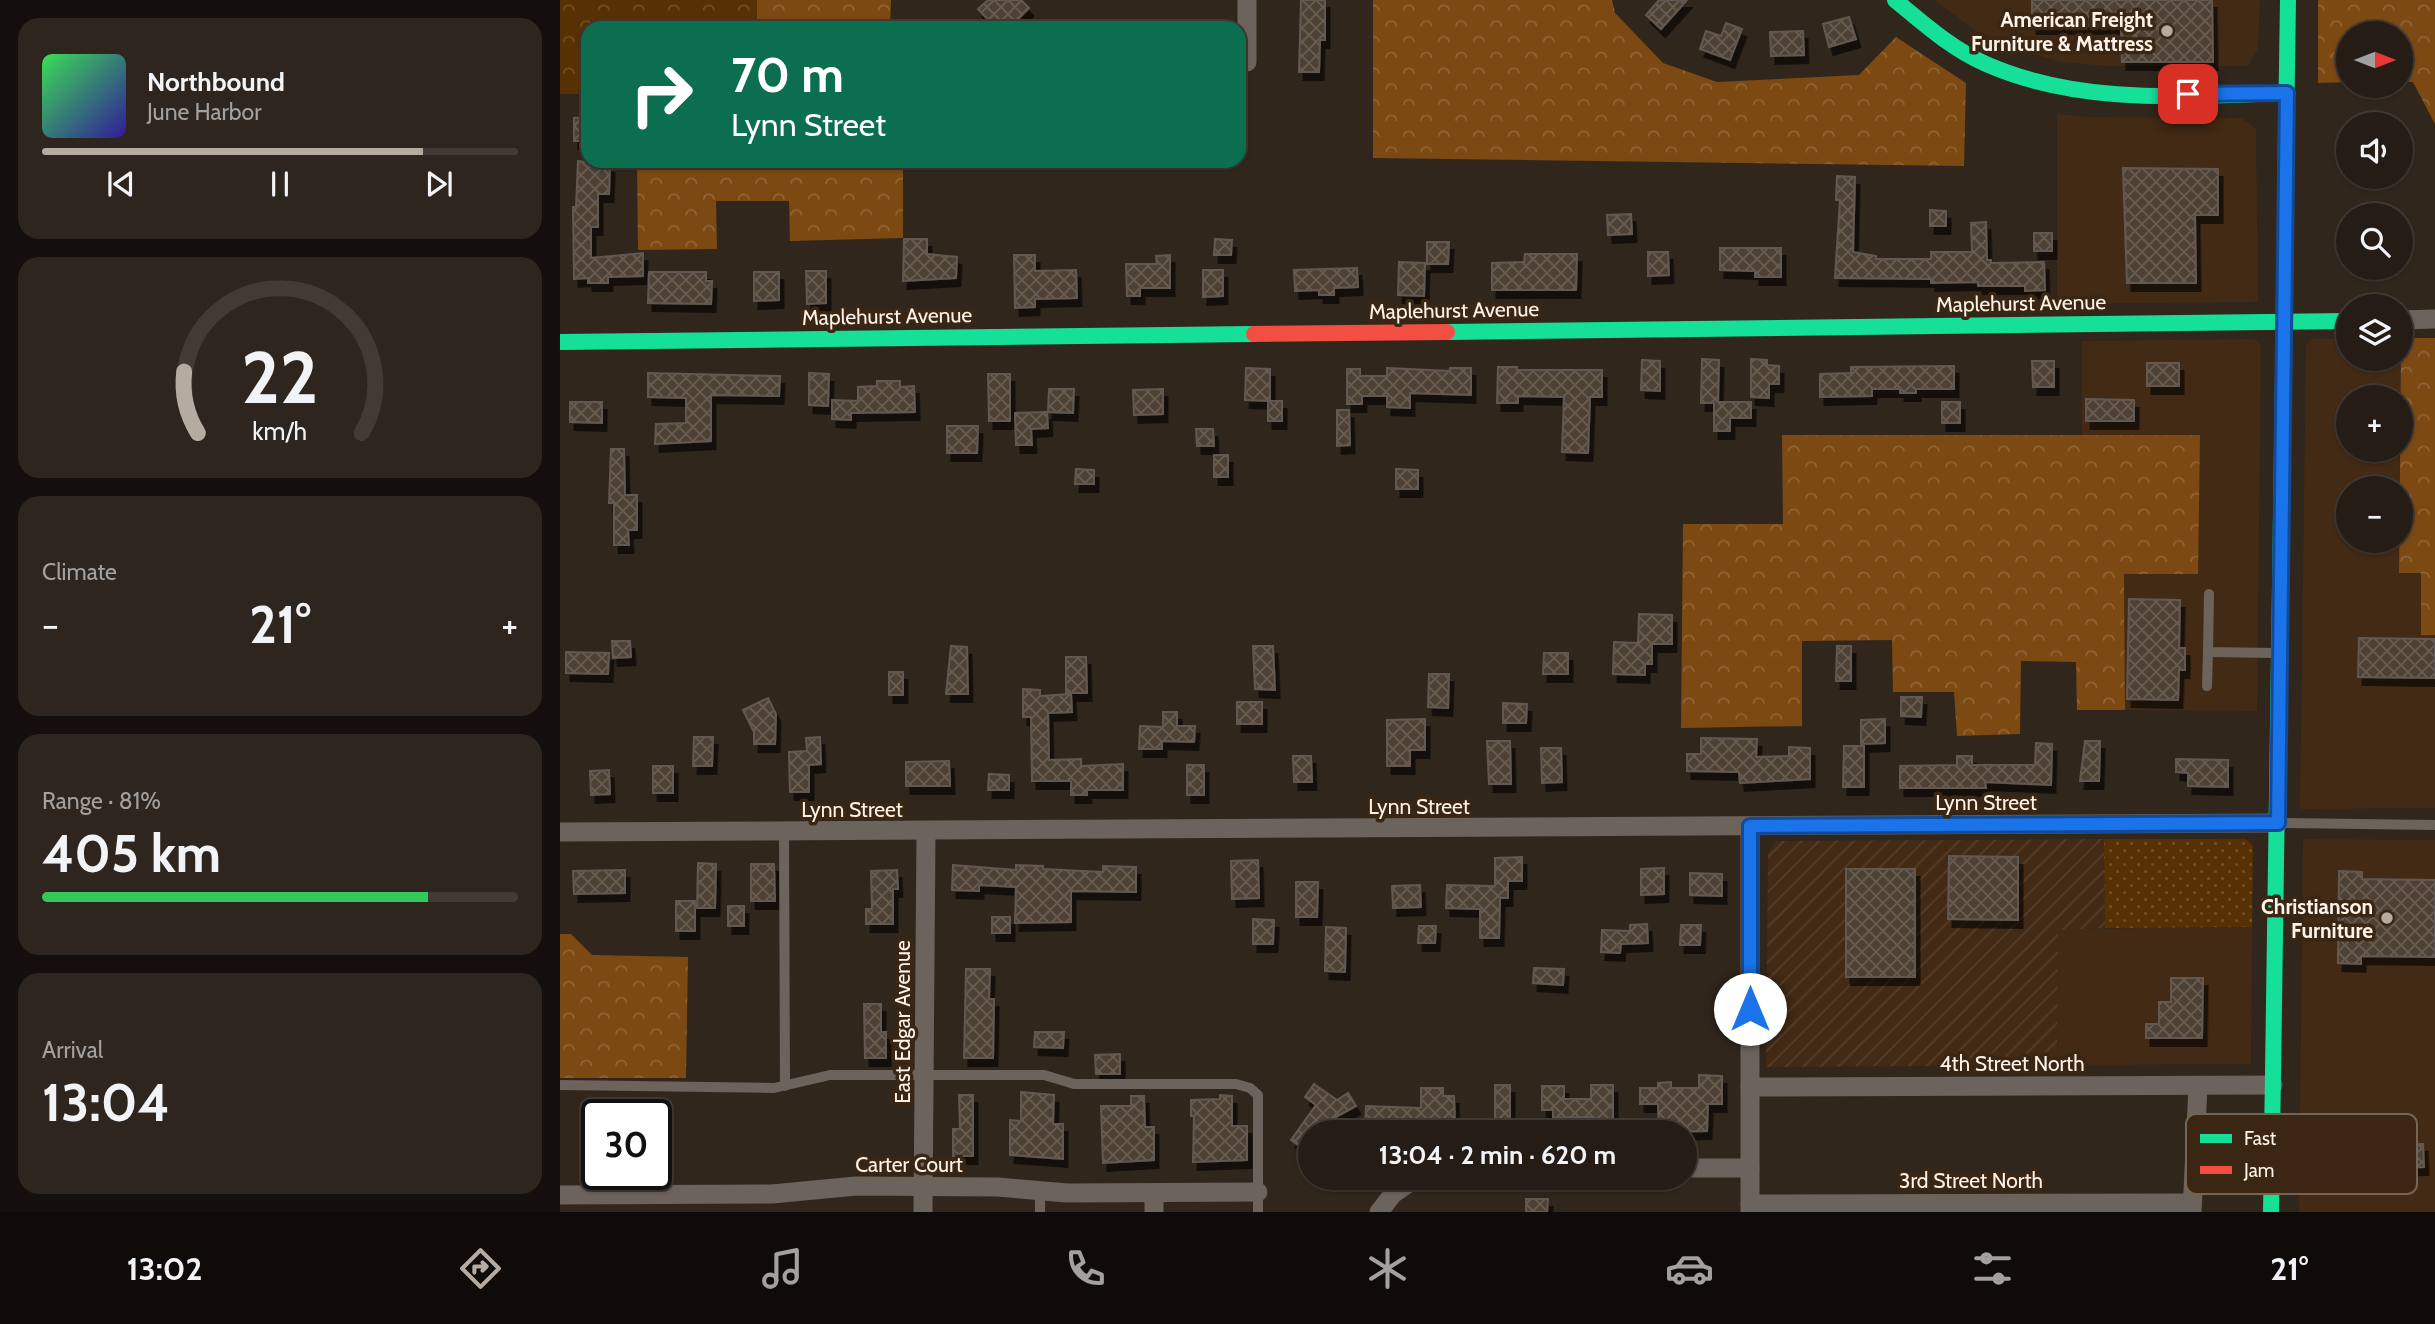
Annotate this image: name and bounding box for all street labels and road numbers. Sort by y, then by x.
street label: Maplehurst Avenue [1936,289,2107,317]
street label: Maplehurst Avenue [1369,296,1540,324]
street label: Maplehurst Avenue [802,302,973,330]
street label: Lynn Street [1935,790,2037,815]
street label: Lynn Street [1368,794,1470,819]
street label: Lynn Street [801,797,903,822]
street label: East Edgar Avenue [890,940,915,1104]
street label: 4th Street North [1939,1051,2085,1076]
street label: Carter Court [855,1152,963,1177]
street label: 3rd Street North [1899,1168,2043,1193]

